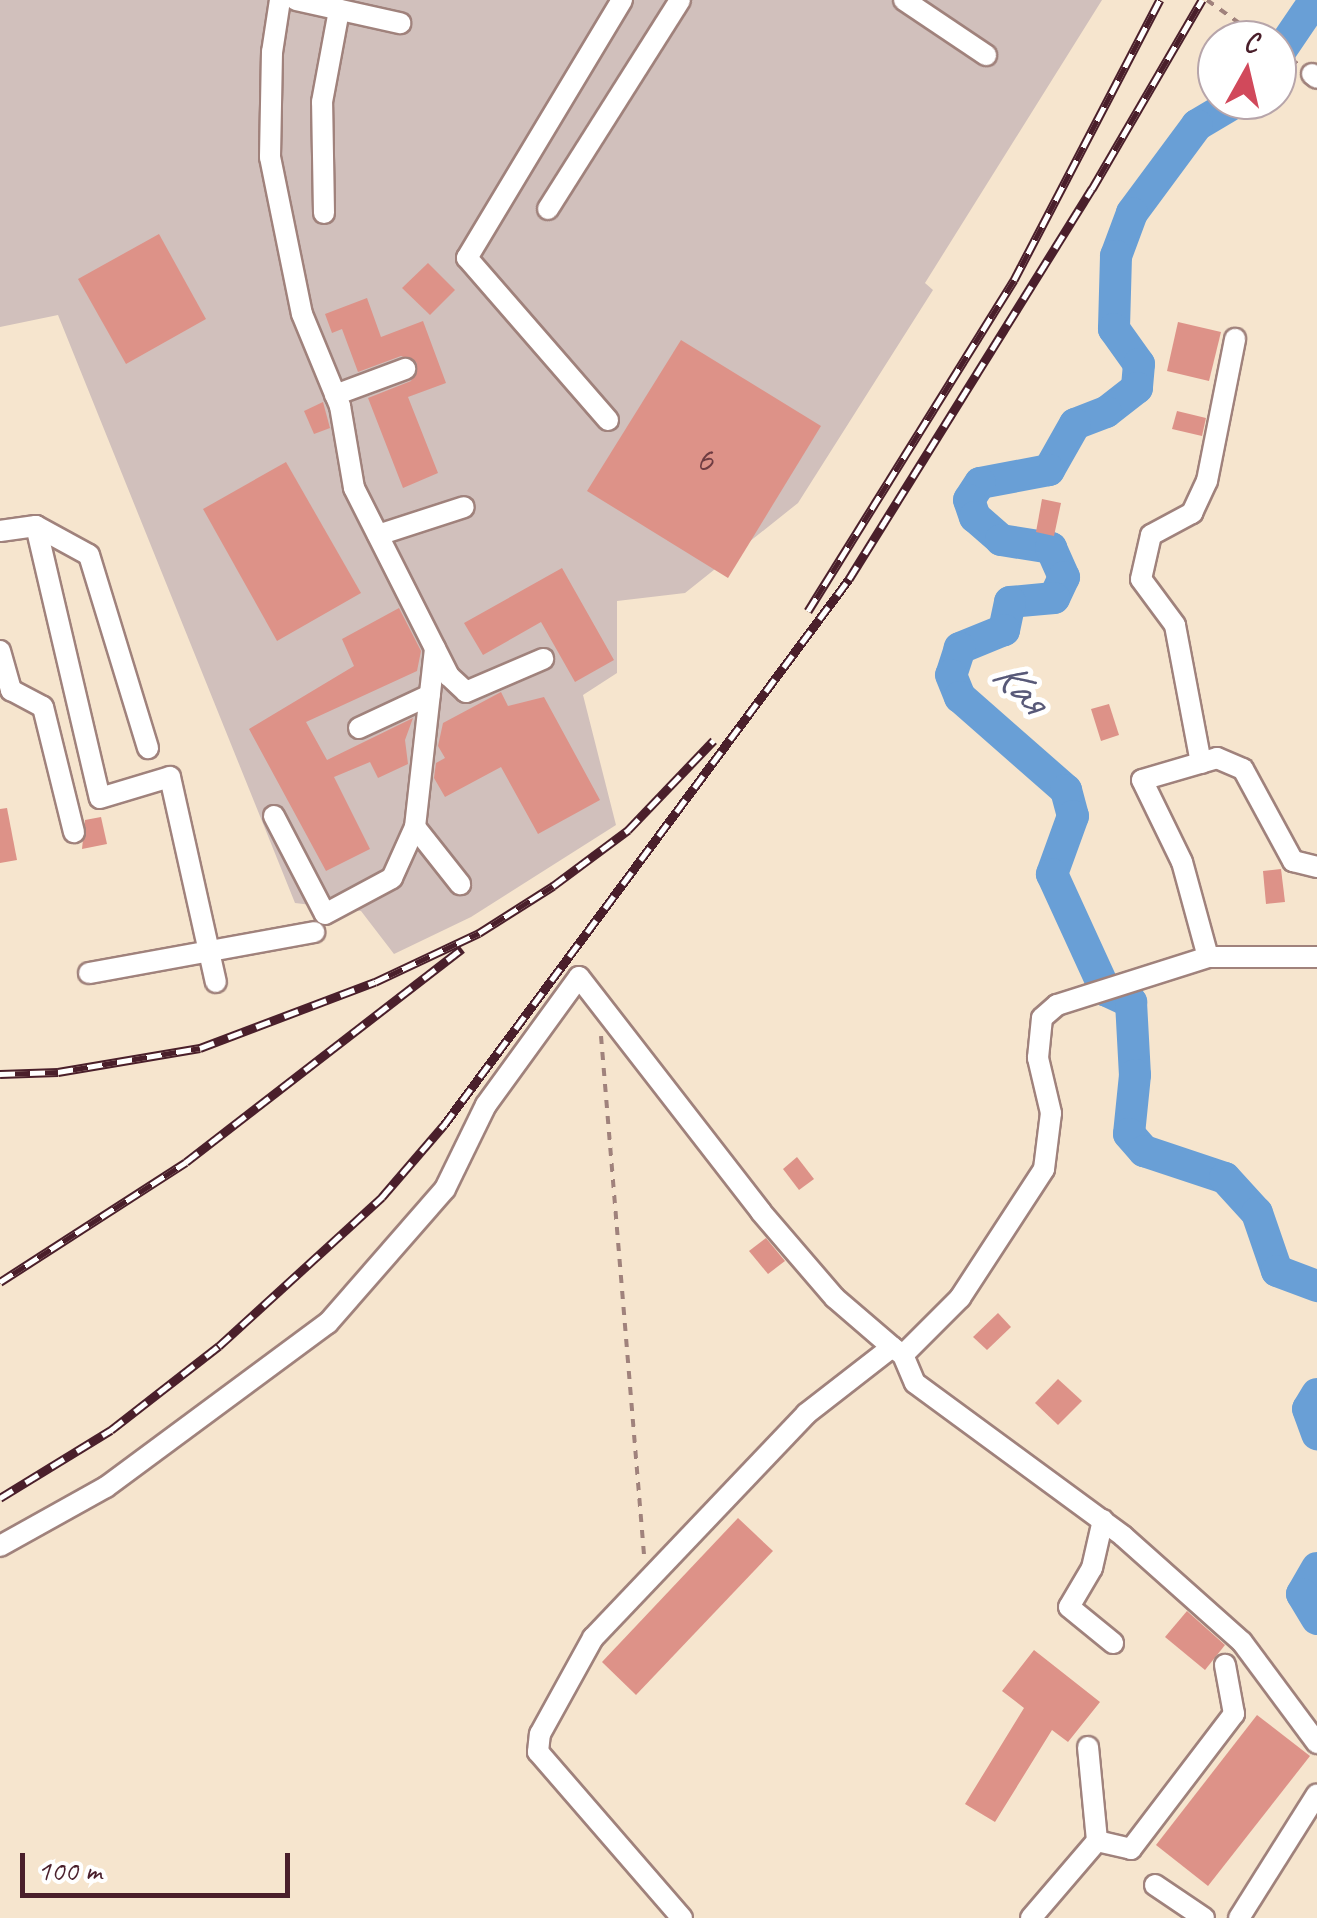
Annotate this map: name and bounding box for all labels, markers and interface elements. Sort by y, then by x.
north arrow [1197,20,1297,120]
text: С [1242,23,1260,60]
house number: 6 [695,436,713,482]
water label: Кая [982,648,1058,724]
scale bar [25,1833,295,1895]
text: 100 m [37,1851,102,1889]

